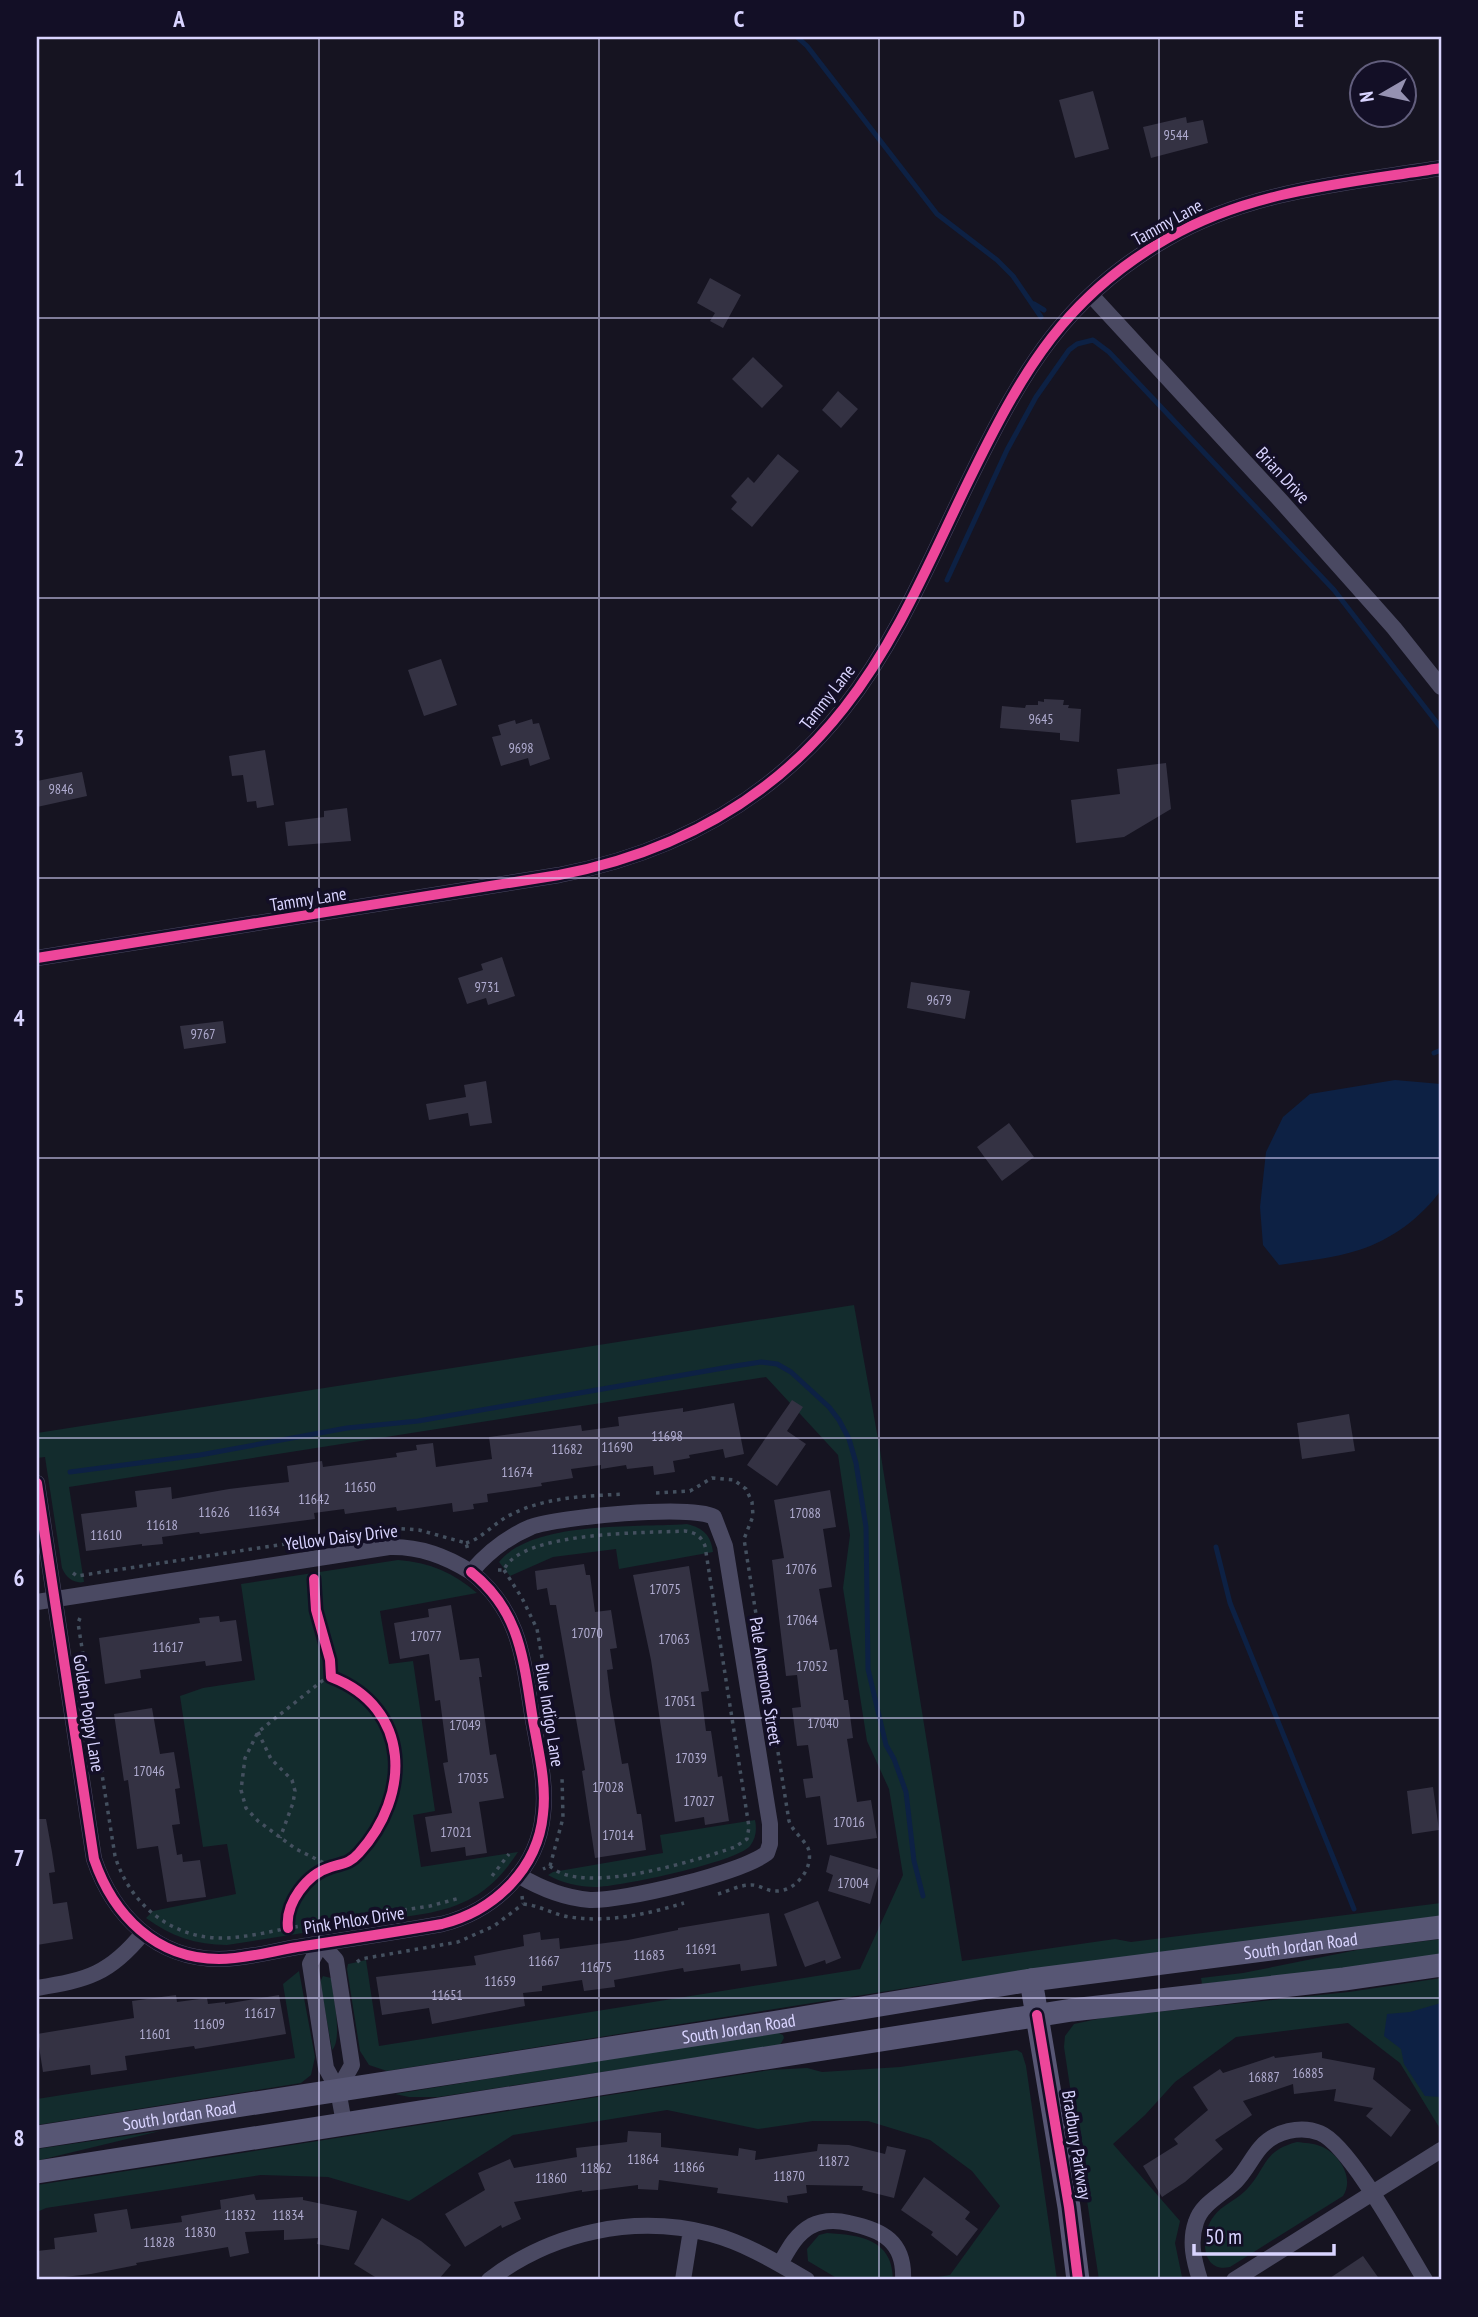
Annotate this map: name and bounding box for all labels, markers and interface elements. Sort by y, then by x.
text: A [172,4,185,33]
text: B [453,4,465,33]
text: C [734,4,745,33]
text: D [1013,4,1025,33]
text: E [1294,4,1304,33]
north arrow [1348,60,1418,130]
text: N [1354,90,1379,104]
house number: 9544 [1163,126,1189,144]
text: 1 [14,163,25,192]
street label: Tammy Lane [1128,193,1206,251]
street label: Brian Drive [1251,442,1315,508]
text: 2 [14,443,25,472]
street label: Tammy Lane [794,660,860,734]
house number: 9645 [1028,710,1054,728]
text: 3 [14,723,25,752]
house number: 9698 [508,739,534,757]
house number: 9846 [48,780,74,798]
street label: Tammy Lane [268,882,348,916]
house number: 9731 [474,978,500,996]
house number: 9679 [926,991,952,1009]
text: 4 [14,1003,25,1032]
house number: 9767 [190,1025,216,1043]
text: 5 [14,1283,25,1312]
house number: 11698 [651,1427,683,1445]
house number: 11690 [601,1438,633,1456]
house number: 11682 [551,1440,583,1458]
house number: 11674 [501,1463,533,1481]
house number: 11650 [344,1478,376,1496]
house number: 11642 [298,1490,330,1508]
house number: 11634 [248,1502,280,1520]
house number: 11626 [198,1503,230,1521]
house number: 17088 [789,1504,821,1522]
house number: 11618 [146,1516,178,1534]
street label: Yellow Daisy Drive [283,1519,399,1555]
house number: 11610 [90,1526,122,1544]
house number: 17076 [785,1560,817,1578]
text: 6 [14,1563,25,1592]
house number: 17075 [649,1580,681,1598]
house number: 17064 [786,1611,818,1629]
street label: Pale Anemone Street [745,1615,787,1747]
house number: 17070 [571,1624,603,1642]
house number: 17077 [410,1627,442,1645]
house number: 17063 [658,1630,690,1648]
house number: 11617 [152,1638,184,1656]
street label: Golden Poppy Lane [68,1653,110,1773]
house number: 17052 [796,1657,828,1675]
street label: Blue Indigo Lane [530,1662,570,1768]
house number: 17051 [664,1692,696,1710]
house number: 17040 [807,1714,839,1732]
house number: 17049 [449,1716,481,1734]
house number: 17039 [675,1749,707,1767]
house number: 17046 [133,1762,165,1780]
house number: 17035 [457,1769,489,1787]
house number: 17028 [592,1778,624,1796]
house number: 17027 [683,1792,715,1810]
house number: 17016 [833,1813,865,1831]
house number: 17021 [440,1823,472,1841]
house number: 17014 [602,1826,634,1844]
text: 7 [14,1843,25,1872]
house number: 17004 [837,1874,869,1892]
street label: Pink Phlox Drive [302,1901,406,1939]
street label: South Jordan Road [1242,1926,1359,1964]
house number: 11691 [685,1940,717,1958]
house number: 11683 [633,1946,665,1964]
house number: 11667 [528,1952,560,1970]
house number: 11675 [580,1958,612,1976]
house number: 11659 [484,1972,516,1990]
house number: 11651 [431,1986,463,2004]
house number: 11617 [244,2004,276,2022]
street label: South Jordan Road [680,2008,797,2048]
house number: 11609 [193,2015,225,2033]
house number: 11601 [139,2025,171,2043]
house number: 16885 [1292,2064,1324,2082]
house number: 16887 [1248,2068,1280,2086]
street label: Bradbury Parkway [1057,2089,1097,2202]
street label: South Jordan Road [121,2095,238,2135]
text: 8 [14,2123,25,2152]
house number: 11864 [627,2150,659,2168]
house number: 11872 [818,2152,850,2170]
house number: 11866 [673,2158,705,2176]
house number: 11862 [580,2159,612,2177]
house number: 11870 [773,2167,805,2185]
house number: 11860 [535,2169,567,2187]
house number: 11832 [224,2206,256,2224]
house number: 11834 [272,2206,304,2224]
scale bar [1194,2212,1334,2256]
house number: 11830 [184,2223,216,2241]
text: 50 m [1205,2223,1242,2250]
house number: 11828 [143,2233,175,2251]

